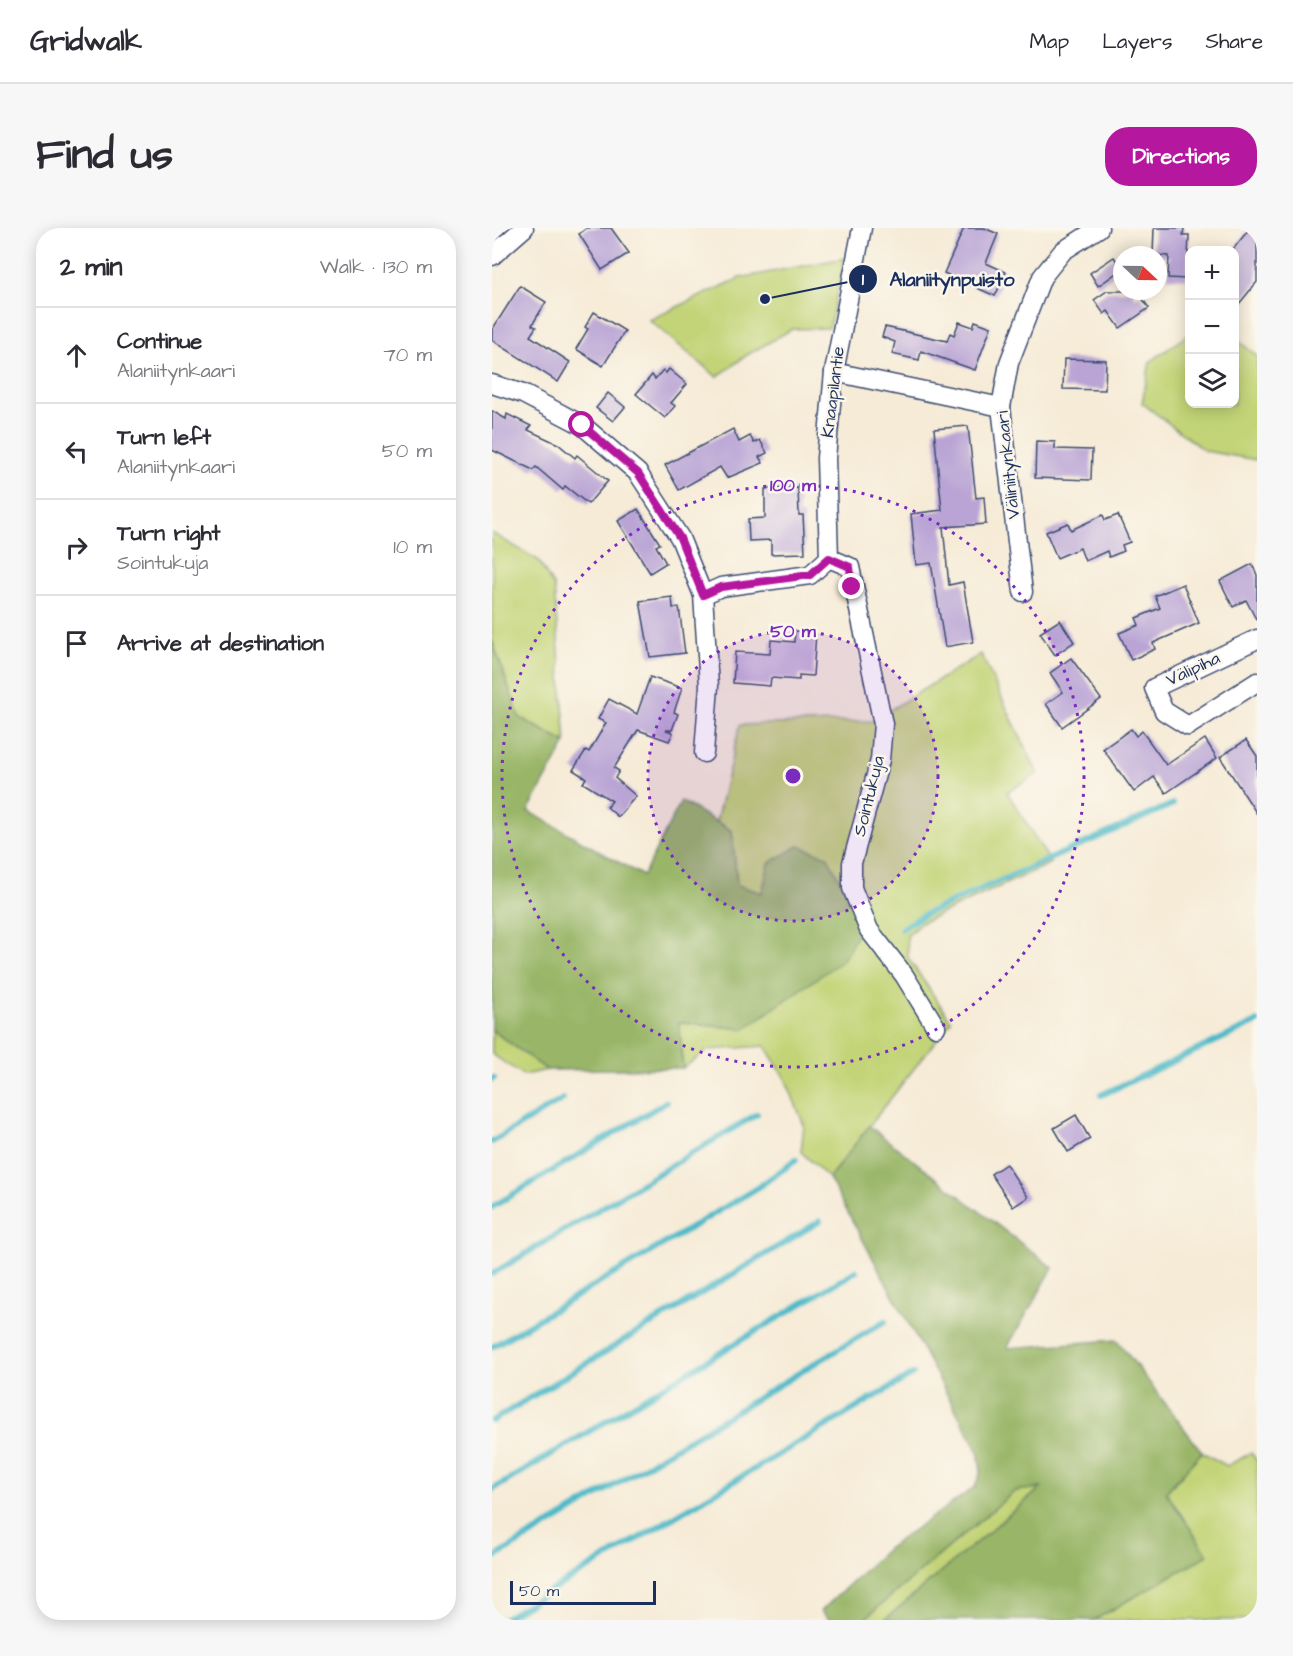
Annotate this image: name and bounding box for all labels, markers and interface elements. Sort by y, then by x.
text: Gridwalk [30,22,142,61]
text: Map [1029,27,1069,56]
text: Layers [1102,27,1172,56]
text: Share [1205,27,1263,56]
text: Find us [36,127,173,185]
button: Directions [1105,127,1257,186]
north arrow [1113,246,1167,300]
map controls [1185,246,1239,408]
button: + [1185,246,1239,300]
text: 2 min [60,249,122,285]
text: Walk · 130 m [320,253,432,281]
callout: Alaniitynpuisto [848,260,1027,298]
text: Alaniitynpuisto [890,266,1015,295]
text: 1 [862,267,865,292]
button: − [1185,300,1239,354]
text: Continue [117,326,202,357]
icon: ahead [60,339,93,372]
text: 70 m [384,341,432,369]
street label: Knaapilantie [815,345,851,439]
button: layers [1185,354,1239,408]
text: Alaniitynkaari [117,357,235,385]
street label: Väliniitynkaari [990,409,1027,520]
route start [568,411,594,437]
text: Turn left [117,422,211,453]
icon: left [60,435,93,468]
text: 50 m [382,437,432,465]
text: Alaniitynkaari [117,453,235,481]
text: 100 m [770,473,817,498]
text: Turn right [117,518,220,549]
icon: right [60,531,93,564]
text: 10 m [393,533,432,561]
text: Sointukuja [117,549,209,577]
route end [838,573,864,599]
text: 50 m [770,619,817,644]
icon: arrive [60,627,93,660]
text: Arrive at destination [117,628,324,659]
street label: Välipiha [1162,646,1224,692]
street label: Sointukuja [847,753,891,839]
centre of rings [783,766,803,786]
scale bar [510,1578,656,1606]
text: 50 m [519,1580,559,1602]

